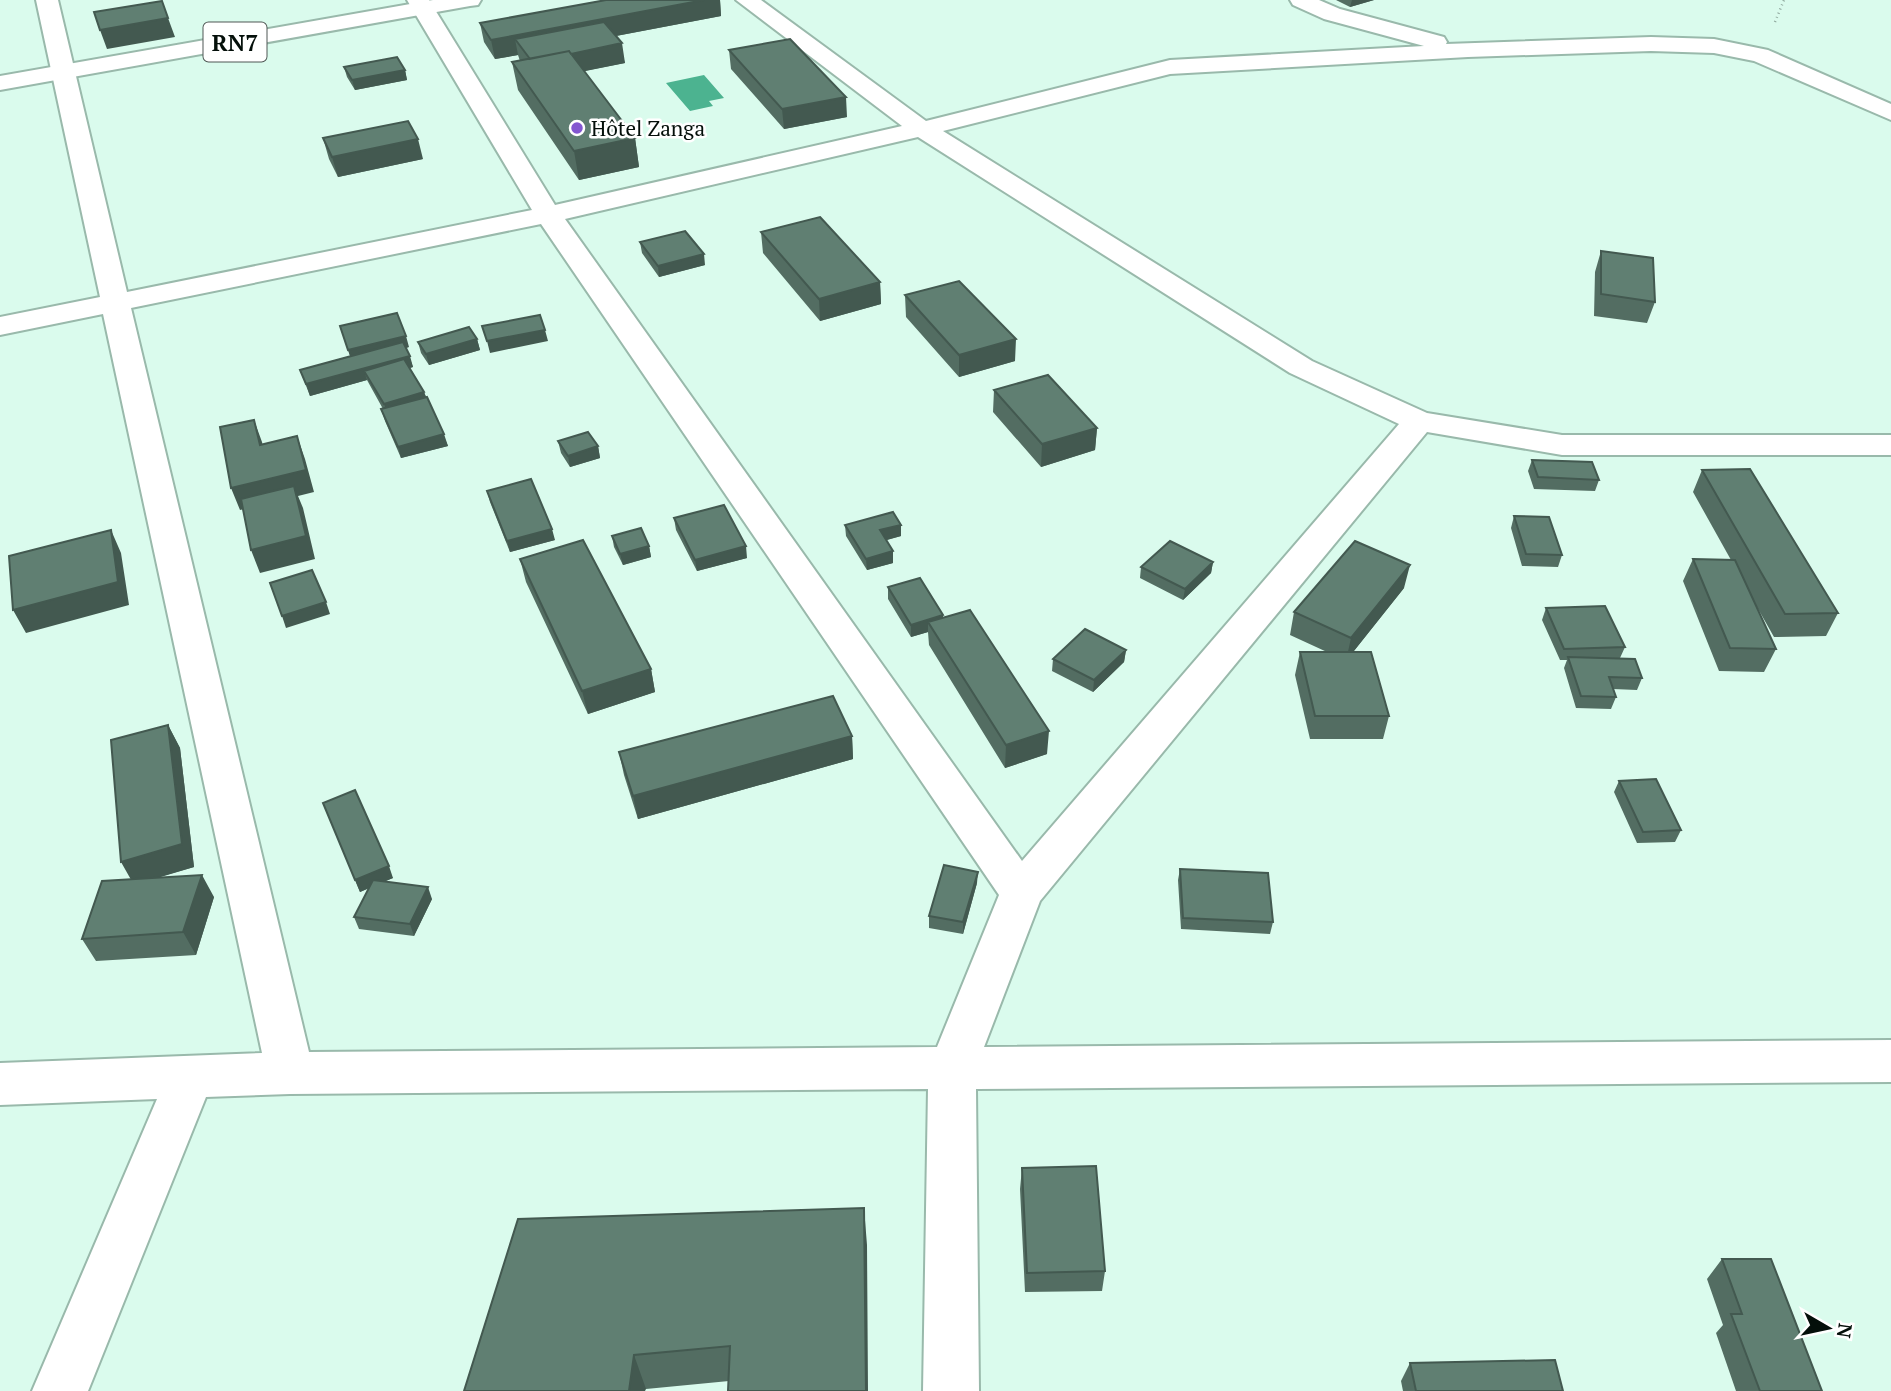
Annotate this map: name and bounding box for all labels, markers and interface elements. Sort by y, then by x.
road number: RN7 [204,22,266,61]
place label: Hôtel Zanga [591,114,705,142]
marker: Hôtel Zanga [569,120,585,136]
north arrow [1793,1293,1863,1363]
text: N [1832,1322,1859,1340]

